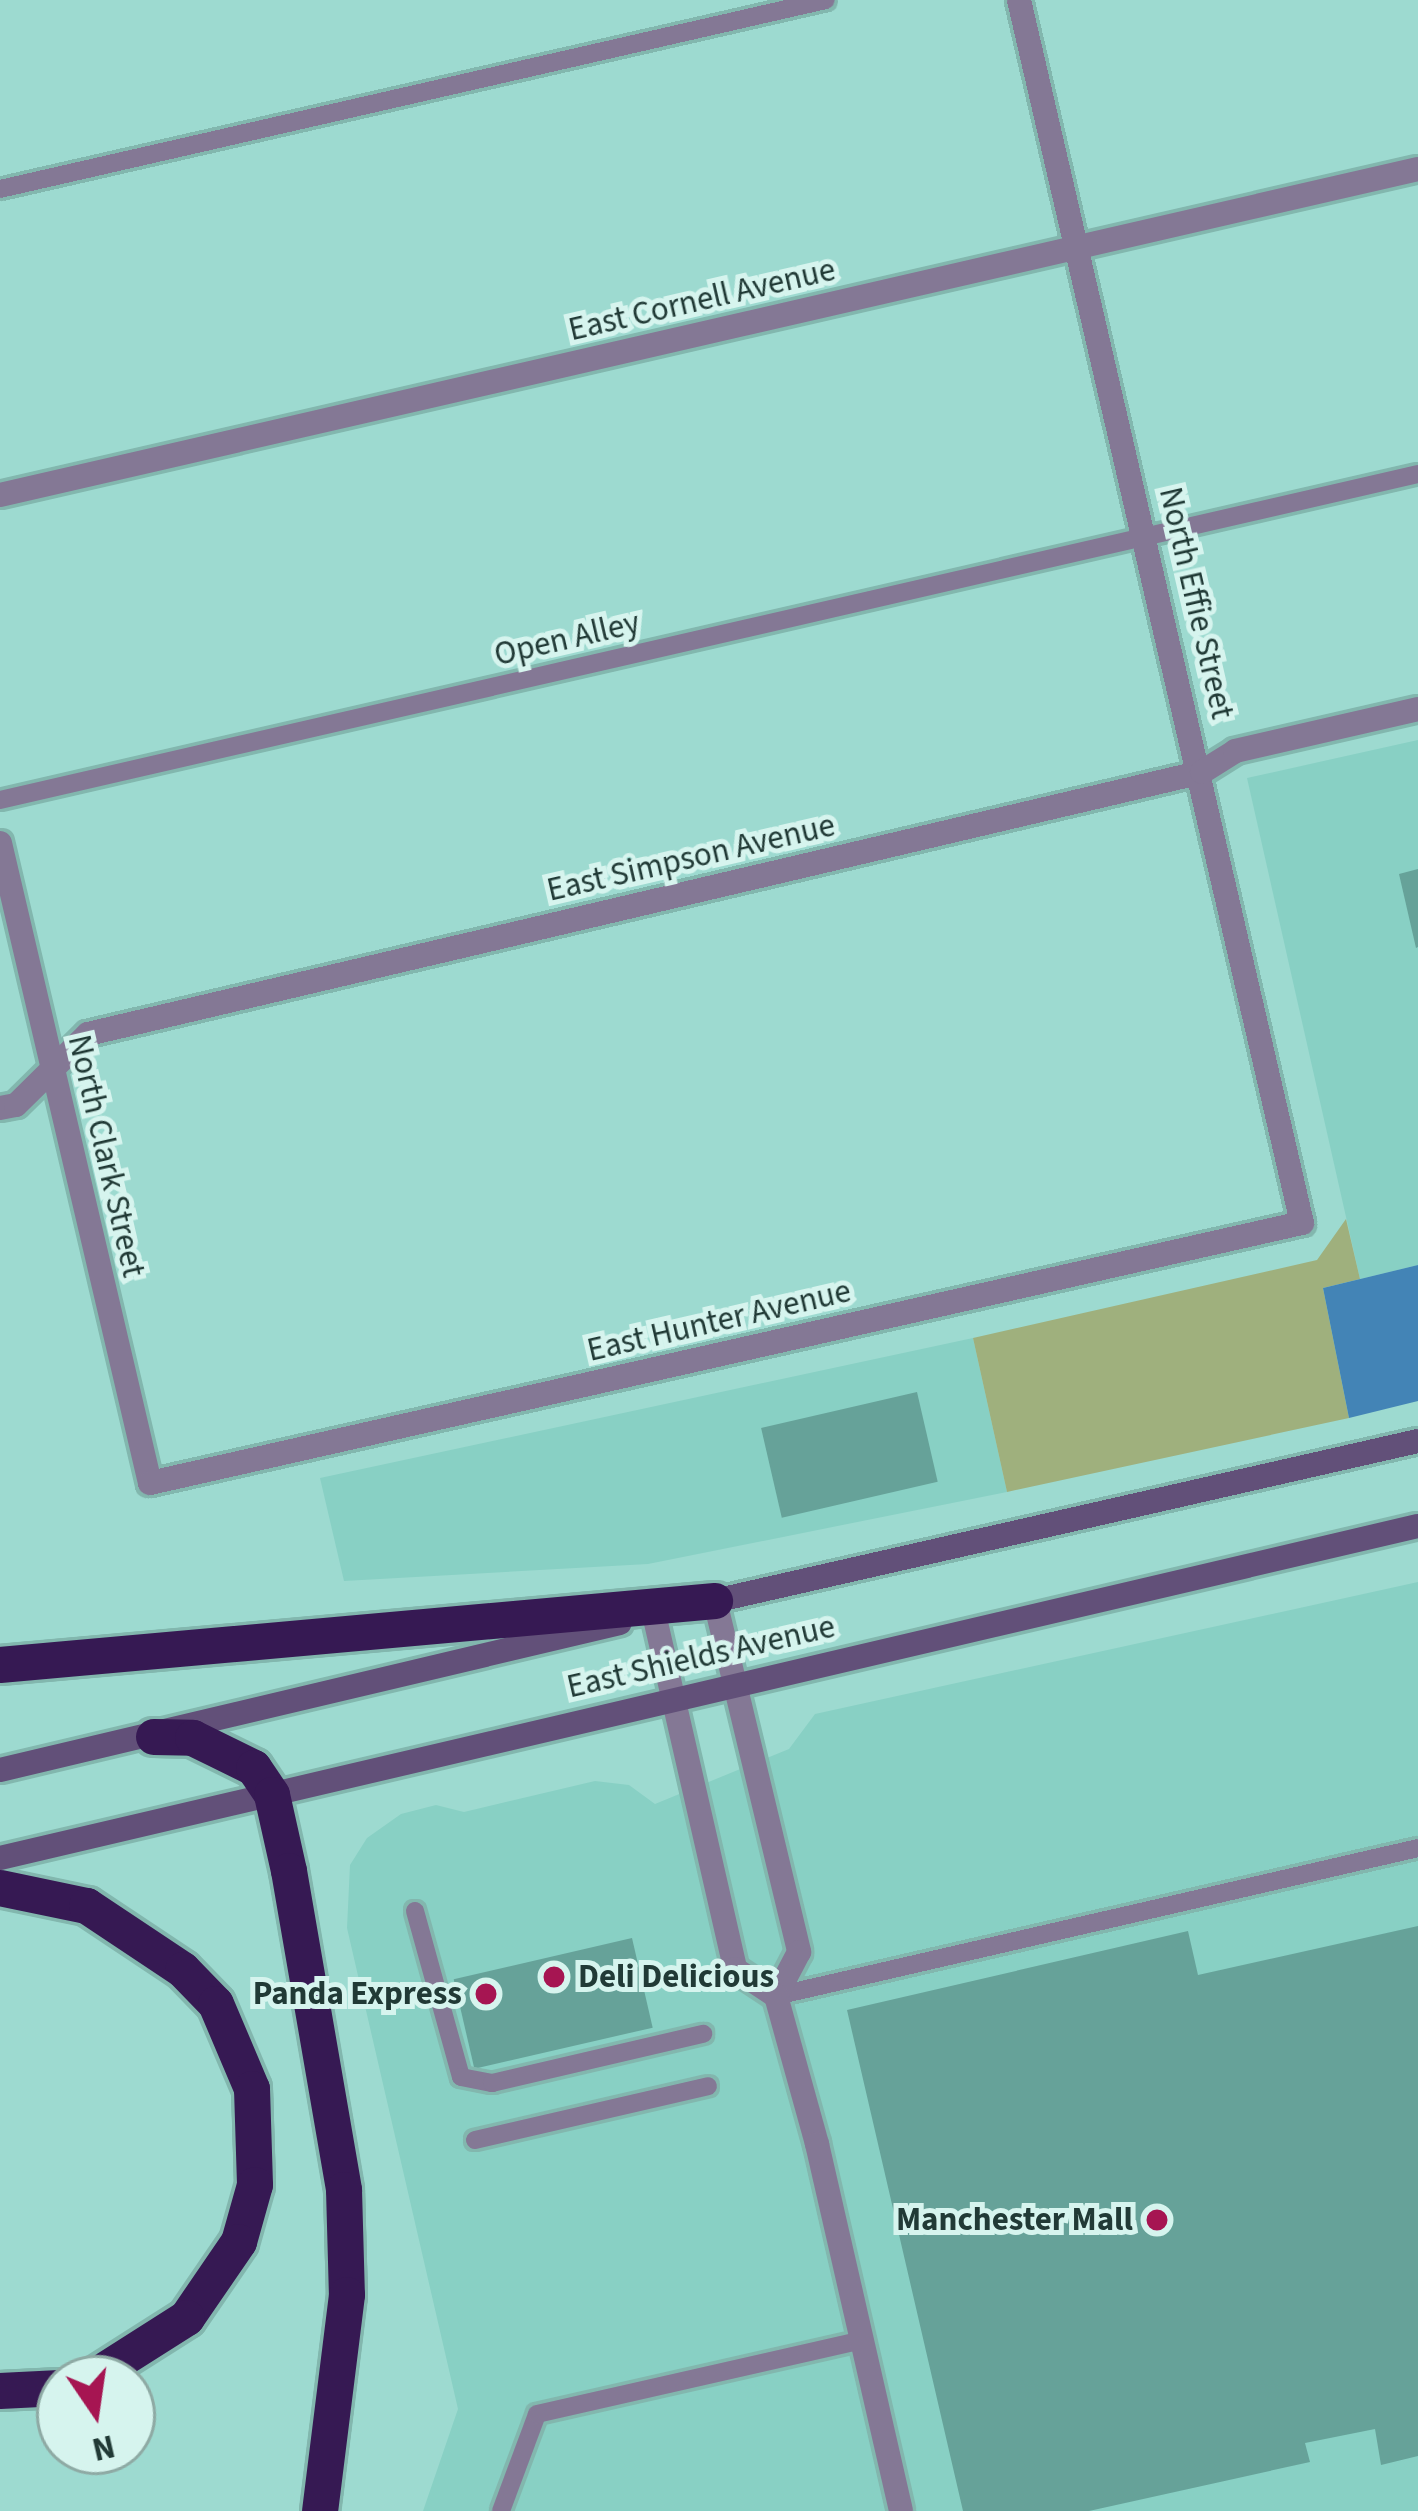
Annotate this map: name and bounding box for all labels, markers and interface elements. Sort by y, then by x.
street label: East Cornell Avenue [565,250,839,350]
street label: North Effie Street [1150,483,1242,723]
street label: Open Alley [490,603,644,675]
street label: East Simpson Avenue [543,806,839,910]
street label: North Clark Street [59,1031,153,1281]
street label: East Hunter Avenue [583,1271,855,1371]
street label: East Shields Avenue [563,1607,839,1707]
place label: Deli Delicious [578,1957,774,1997]
marker: Deli Delicious [541,1964,567,1990]
place label: Panda Express [253,1974,462,2014]
marker: Panda Express [473,1981,499,2007]
place label: Manchester Mall [896,2200,1133,2240]
marker: Manchester Mall [1144,2207,1170,2233]
north arrow [36,2355,156,2475]
text: N [88,2422,120,2473]

